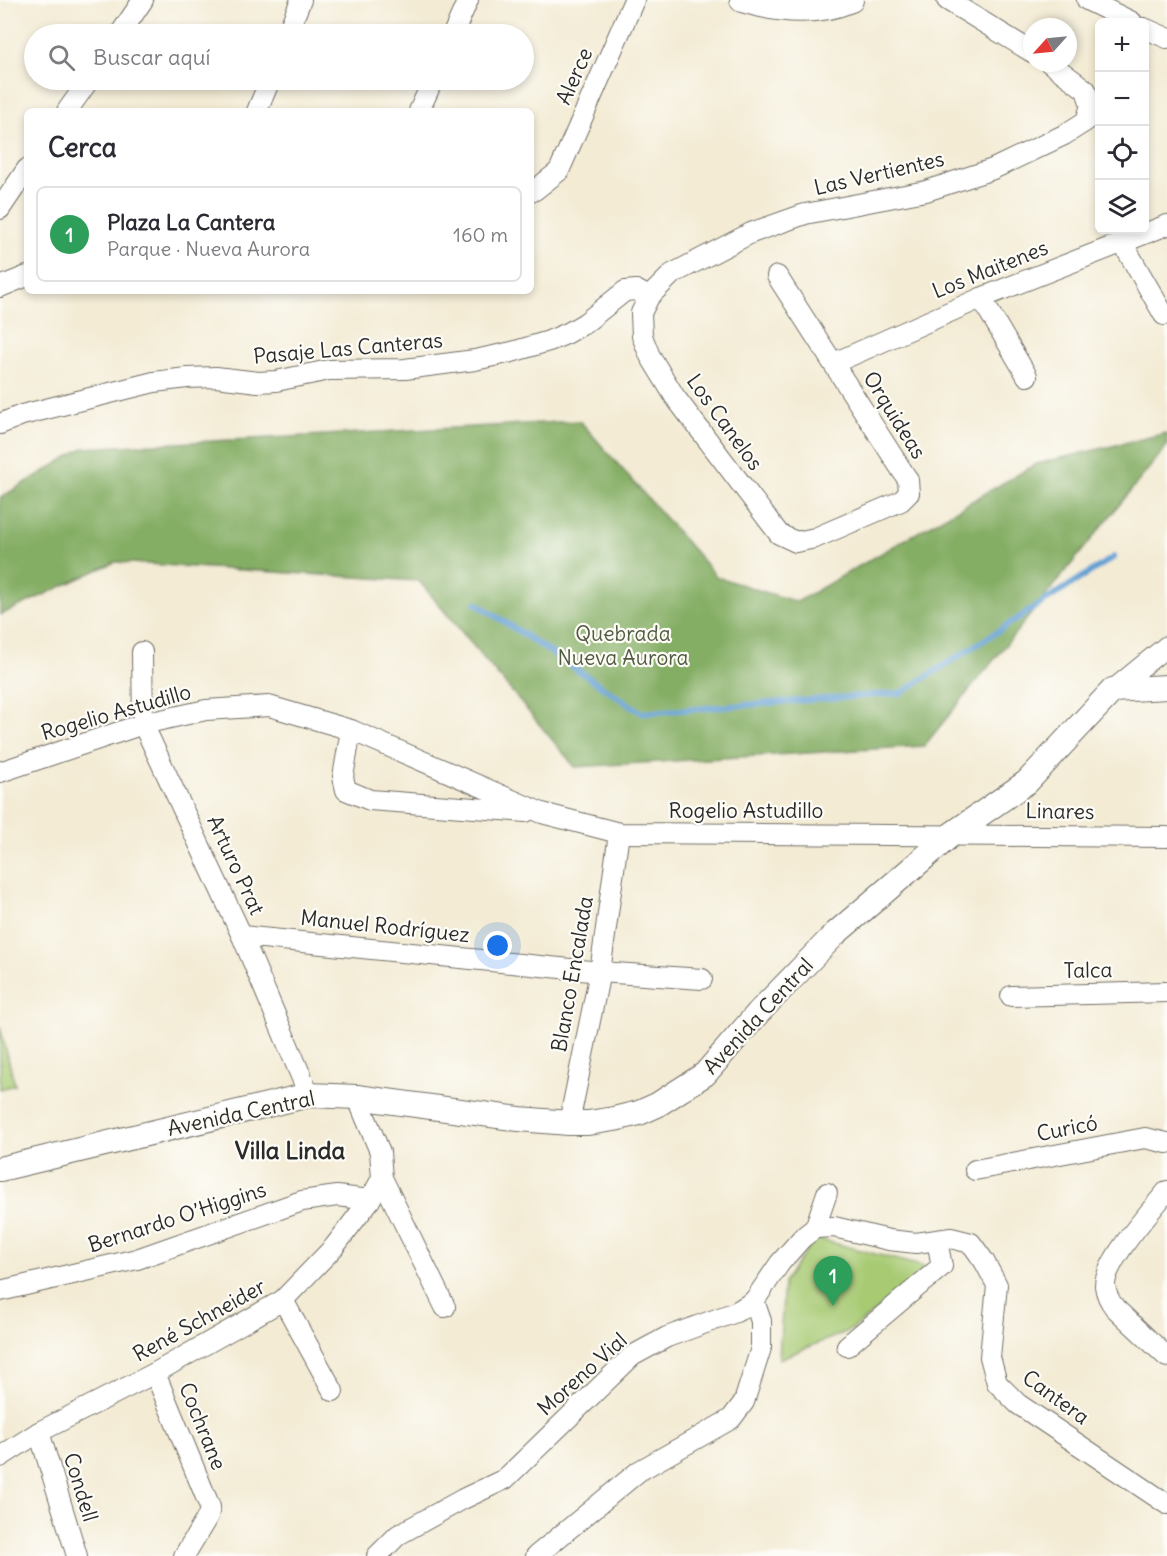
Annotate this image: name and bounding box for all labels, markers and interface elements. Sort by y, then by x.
north arrow [1023,18,1077,72]
map controls [1095,18,1149,234]
button: + [1095,18,1149,72]
search box [24,24,534,90]
icon: search [45,41,78,74]
text: Buscar aquí [93,43,210,71]
street label: Alerce [550,43,598,109]
button: − [1095,72,1149,126]
button: locate [1095,126,1149,180]
text: Cerca [48,131,117,164]
street label: Las Vertientes [811,145,947,201]
button: layers [1095,180,1149,234]
text: Plaza La Cantera [107,208,275,236]
text: 1 [66,222,73,247]
text: 160 m [453,222,508,247]
street label: Los Maitenes [928,234,1052,304]
text: Parque · Nueva Aurora [107,236,310,261]
street label: Pasaje Las Canteras [252,326,444,370]
street label: Orquideas [858,366,932,464]
street label: Los Canelos [681,368,769,476]
park label: Quebrada Nueva Aurora [557,620,689,671]
street label: Rogelio Astudillo [38,678,194,746]
street label: Rogelio Astudillo [669,797,823,824]
street label: Linares [1025,797,1095,825]
street label: Arturo Prat [201,811,271,919]
street label: Blanco Encalada [545,894,599,1054]
street label: Manuel Rodríguez [299,904,471,948]
your location [483,931,512,960]
street label: Avenida Central [697,952,819,1080]
street label: Talca [1063,956,1113,984]
street label: Avenida Central [165,1084,317,1142]
street label: Curicó [1034,1109,1100,1147]
district label: Villa Linda [235,1135,346,1165]
street label: Bernardo O’Higgins [84,1175,270,1259]
pin: 1 [814,1256,852,1306]
street label: René Schneider [128,1272,270,1368]
street label: Moreno Vial [532,1327,632,1421]
street label: Cantera [1017,1364,1095,1430]
street label: Cochrane [173,1378,233,1474]
street label: Condell [58,1449,104,1525]

